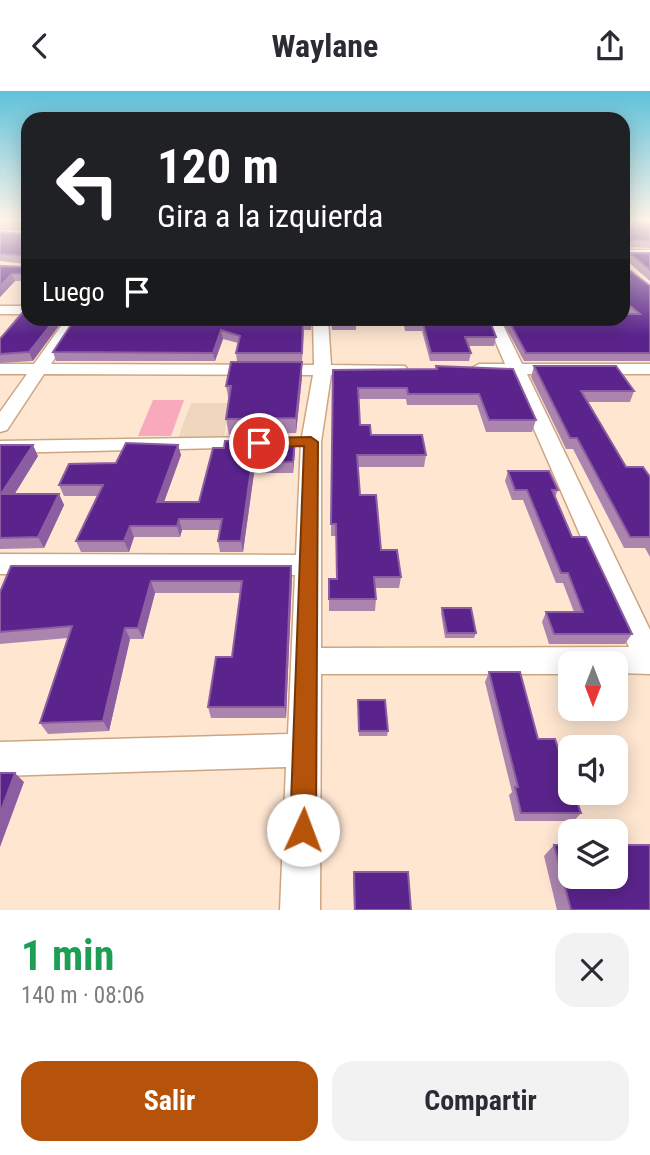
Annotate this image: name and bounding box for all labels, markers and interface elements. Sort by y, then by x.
icon: back [21,27,59,65]
text: Waylane [272,27,378,65]
icon: share [591,27,629,65]
text: 120 m [157,138,279,195]
icon: left [42,140,133,231]
text: Gira a la izquierda [157,197,383,235]
icon: arrive [118,273,156,311]
text: Luego [42,277,104,307]
pin [229,413,289,473]
icon: arrive [240,424,278,462]
north arrow [558,651,628,721]
map controls [558,651,628,889]
button: sound [558,735,628,805]
position arrow [266,793,340,867]
button: layers [558,819,628,889]
text: 1 min [21,931,114,980]
button: close [555,933,629,1007]
text: 140 m · 08:06 [21,982,145,1009]
button: Salir [21,1061,318,1141]
button: Compartir [332,1061,629,1141]

